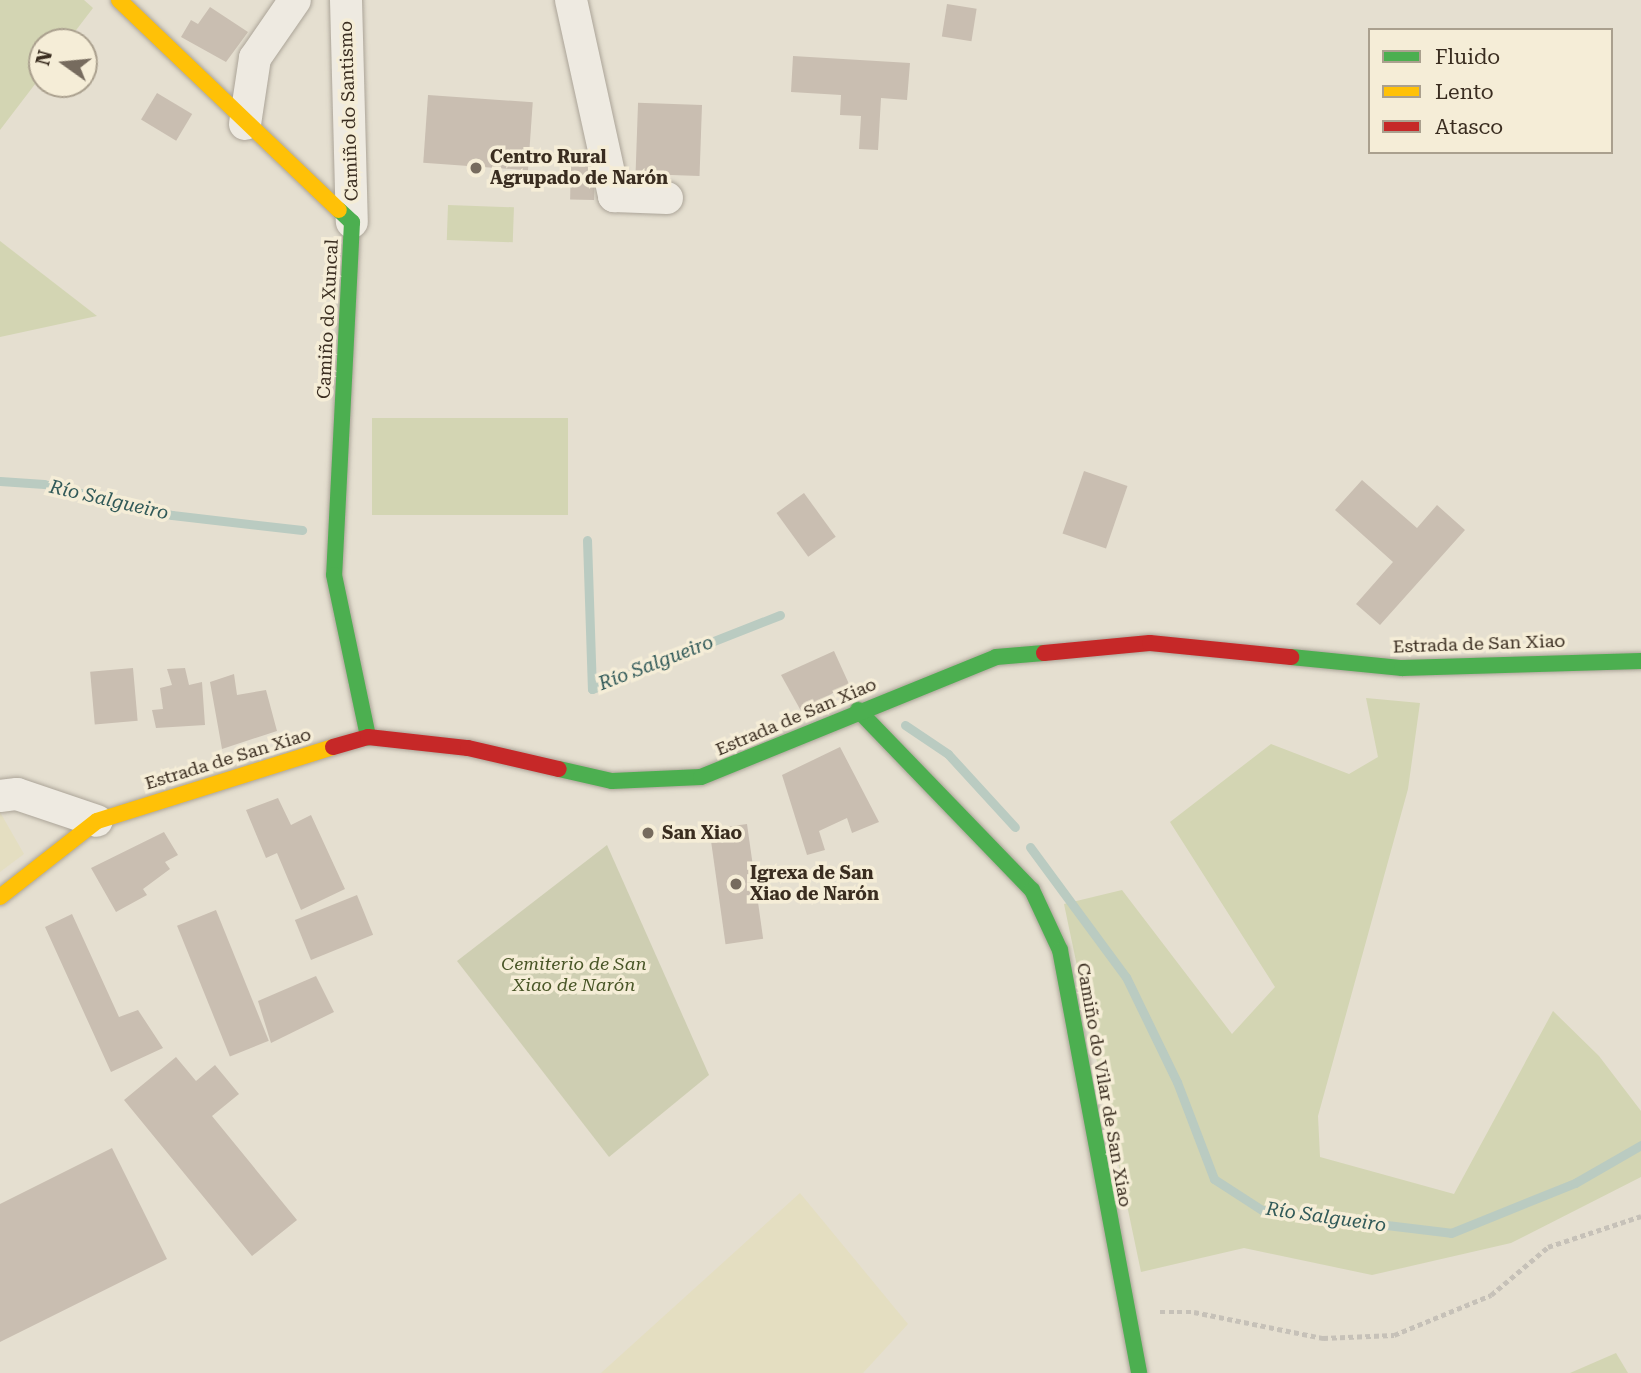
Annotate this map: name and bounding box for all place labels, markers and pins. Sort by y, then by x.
place label: Centro Rural Agrupado de Narón [490,147,668,190]
marker: Centro Rural Agrupado de Narón [468,160,484,176]
place label: San Xiao [662,822,742,844]
marker: San Xiao [640,825,656,841]
place label: Igrexa de San Xiao de Narón [750,863,879,906]
marker: Igrexa de San Xiao de Narón [728,876,744,892]

